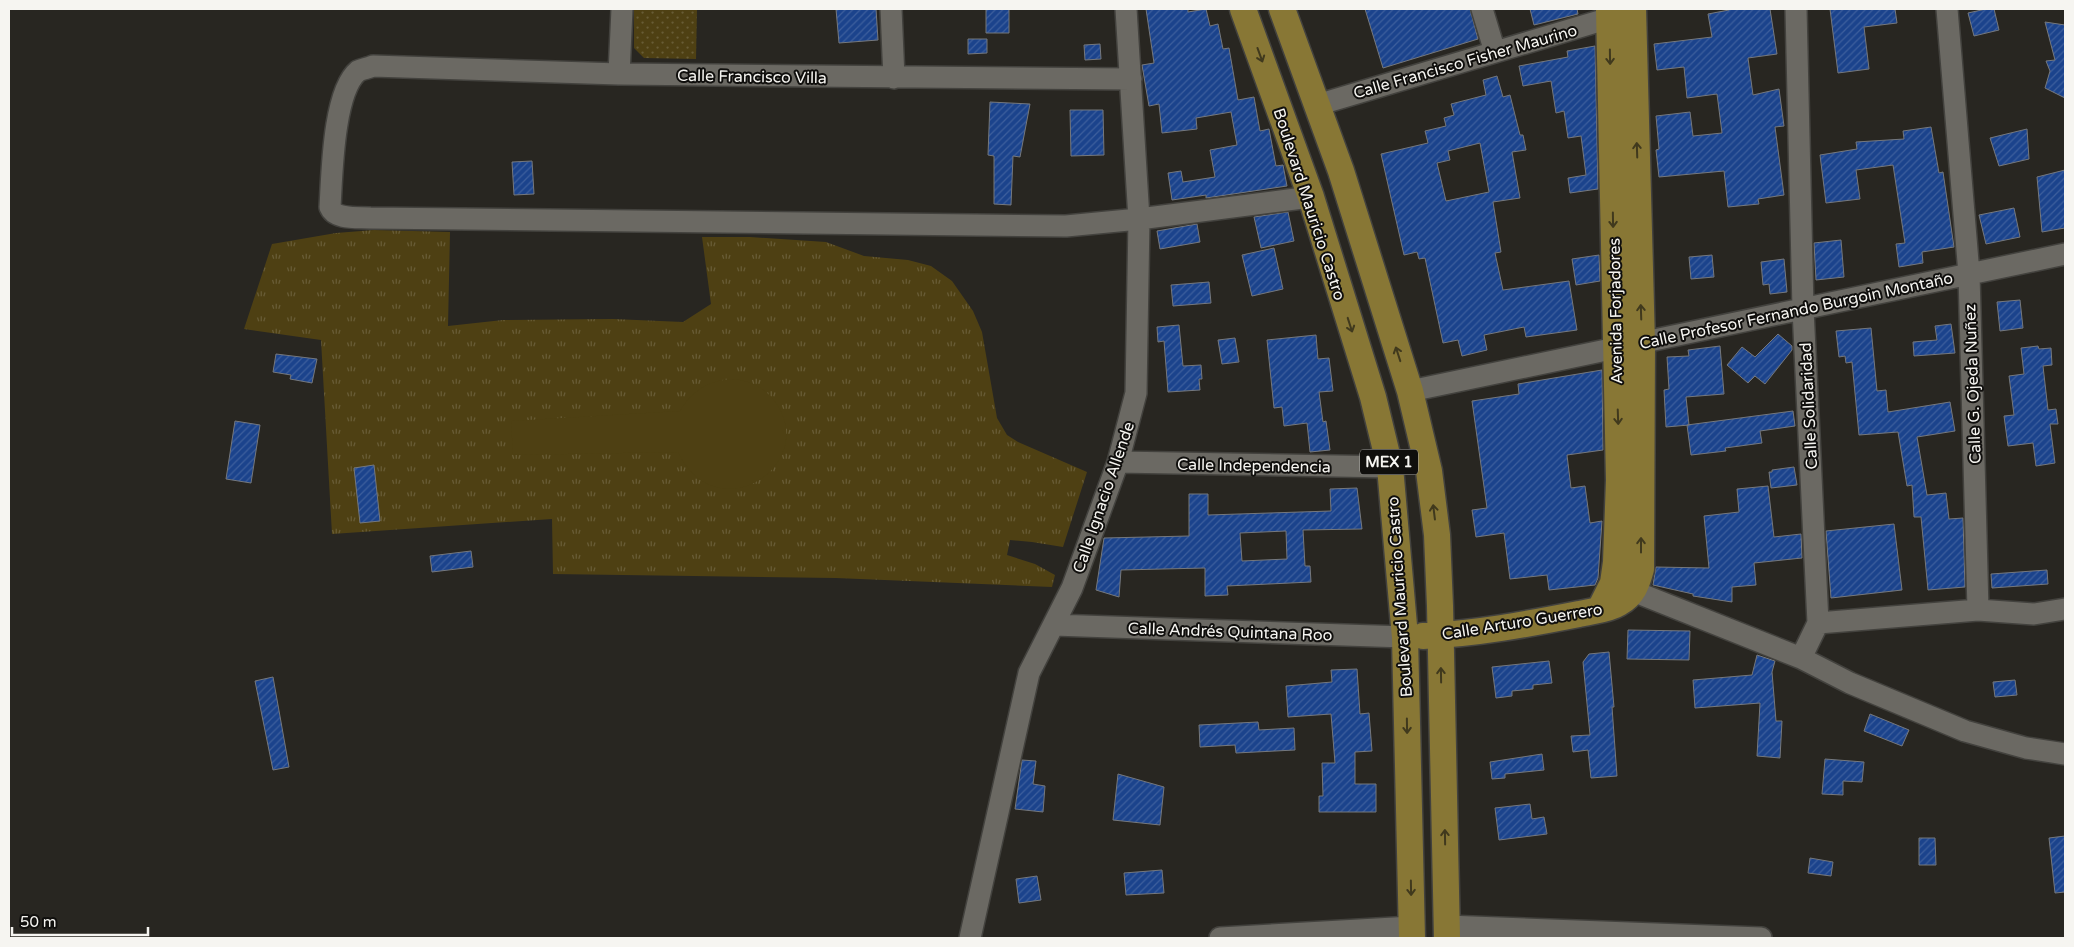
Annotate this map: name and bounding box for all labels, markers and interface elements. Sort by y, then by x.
street label: Calle Francisco Fisher Maurino [1351,20,1580,104]
one-way arrow [1256,46,1265,62]
one-way arrow [1605,49,1615,65]
street label: Calle Francisco Villa [677,66,827,88]
street label: Boulevard Mauricio Castro [1268,106,1350,303]
one-way arrow [1632,142,1641,158]
one-way arrow [1608,212,1618,228]
street label: Avenida Forjadores [1605,238,1627,384]
street label: Calle Profesor Fernando Burgoin Montaño [1638,268,1955,354]
one-way arrow [1637,304,1646,320]
street label: Calle G. Ojeda Nuñez [1960,304,1986,464]
one-way arrow [1345,317,1355,333]
street label: Calle Solidaridad [1796,342,1822,470]
one-way arrow [1393,346,1403,362]
one-way arrow [1613,409,1622,425]
street label: Calle Ignacio Allende [1069,419,1139,576]
road number: MEX 1 [1360,450,1418,474]
street label: Calle Independencia [1177,455,1331,477]
street label: Boulevard Mauricio Castro [1383,496,1417,698]
one-way arrow [1429,505,1439,521]
one-way arrow [1636,537,1646,553]
street label: Calle Arturo Guerrero [1440,599,1604,645]
street label: Calle Andrés Quintana Roo [1127,618,1333,646]
one-way arrow [1436,667,1446,683]
one-way arrow [1403,718,1412,734]
one-way arrow [1440,829,1449,845]
one-way arrow [1406,880,1416,896]
scale bar [12,904,149,936]
text: 50 m [20,913,57,931]

